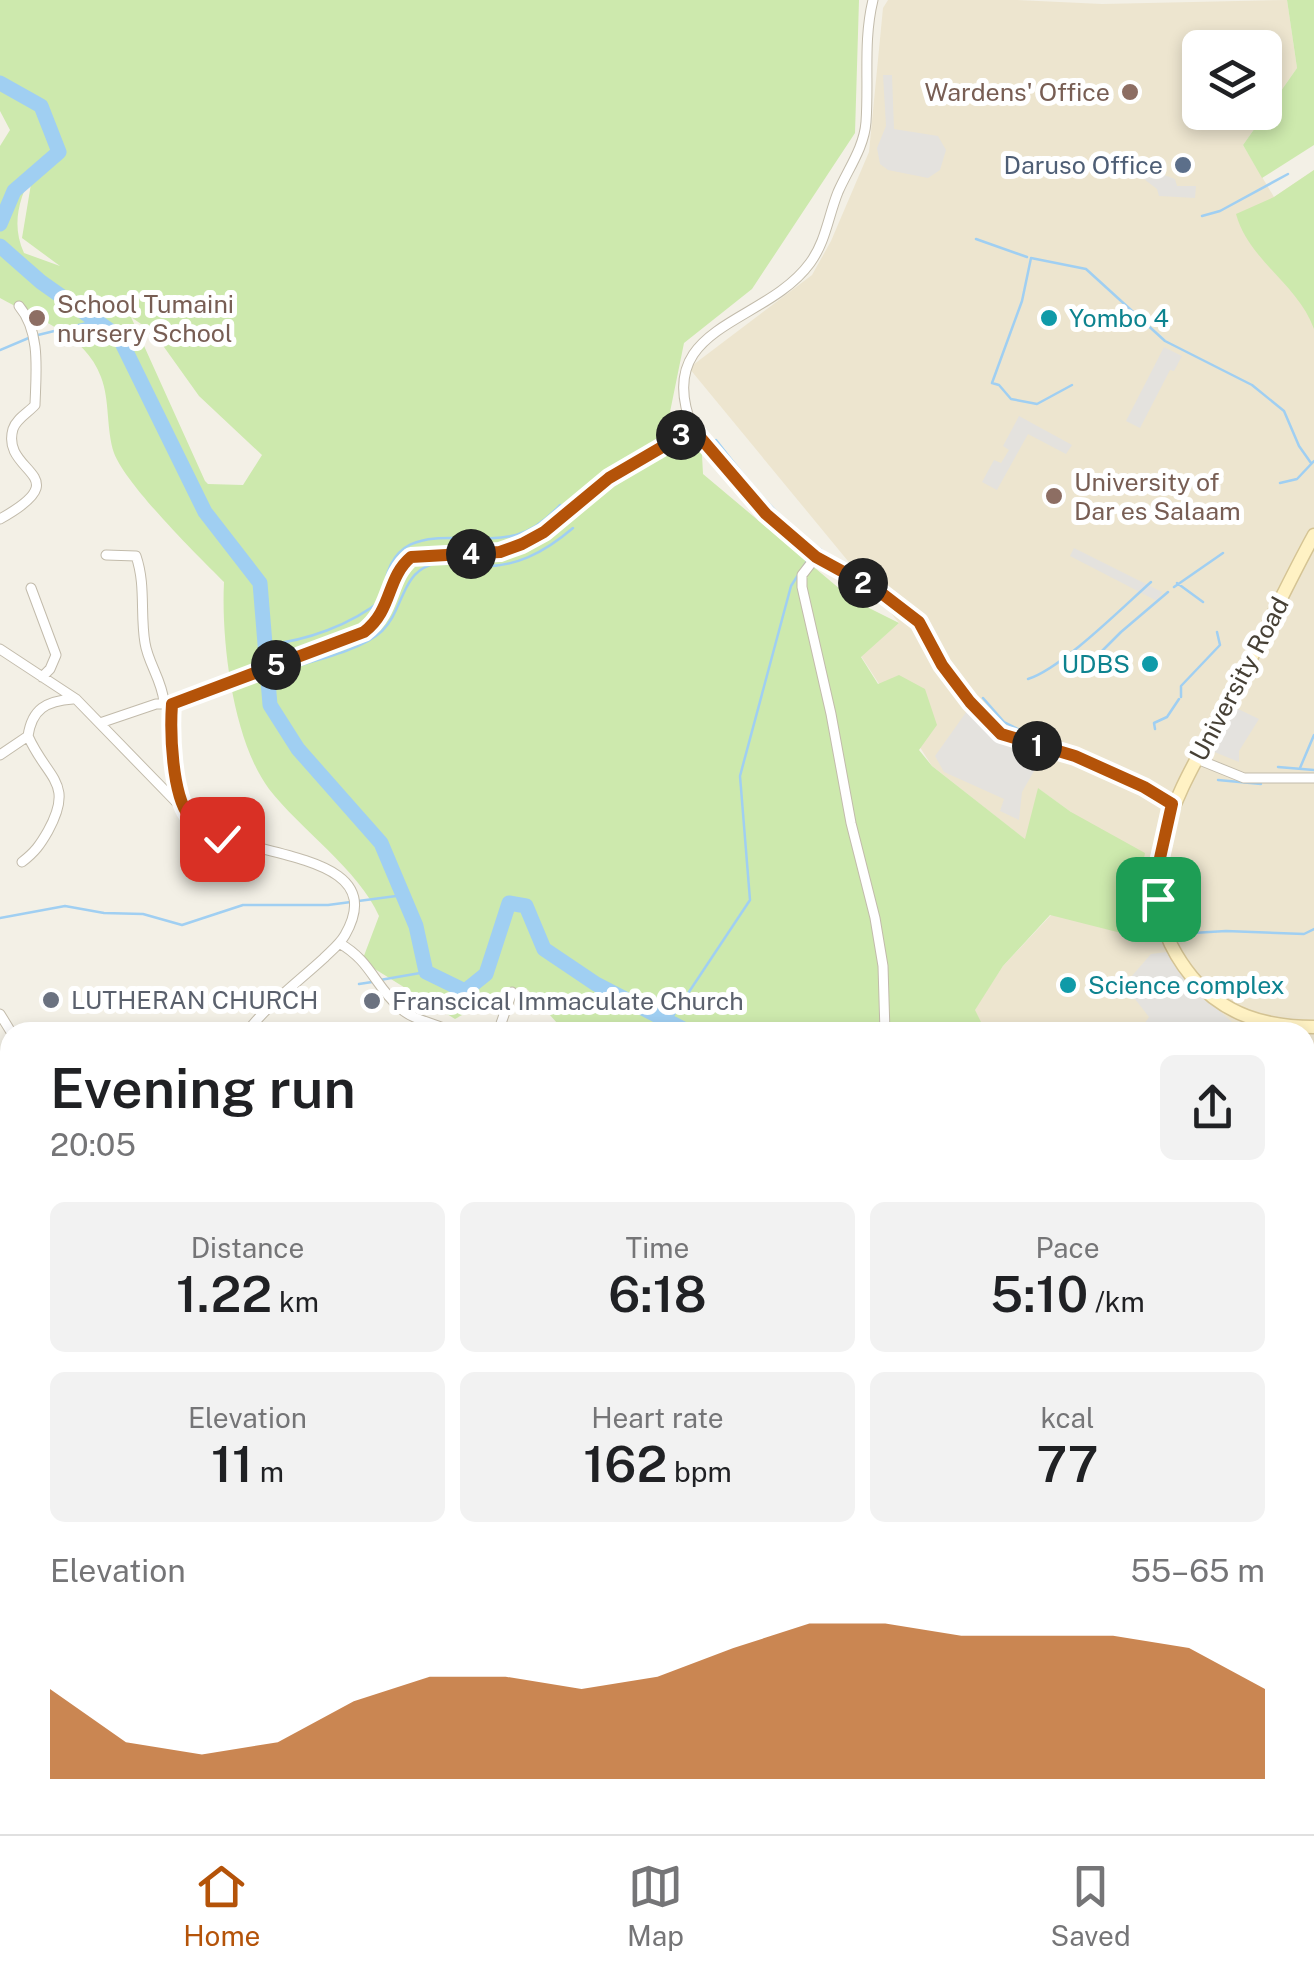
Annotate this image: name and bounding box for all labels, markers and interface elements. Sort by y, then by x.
map controls [1182,30,1282,130]
button: layers [1182,30,1282,130]
place label: Wardens' Office [924,77,1110,107]
marker: Wardens' Office [1119,81,1141,103]
place label: Daruso Office [1004,150,1163,180]
marker: Daruso Office [1172,154,1194,176]
place label: School Tumaini nursery School [57,289,234,348]
place label: Yombo 4 [1069,303,1169,333]
marker: School Tumaini nursery School [26,307,48,329]
marker: Yombo 4 [1038,307,1060,329]
pin: 3 [656,410,706,460]
text: 3 [672,418,690,451]
place label: University of Dar es Salaam [1074,467,1241,526]
marker: University of Dar es Salaam [1043,485,1065,507]
pin: 4 [446,529,496,579]
text: 4 [462,537,480,570]
pin: 2 [838,558,888,608]
text: 2 [854,566,872,599]
street label: University Road [1183,592,1295,766]
pin: 5 [251,640,301,690]
text: 5 [267,648,285,681]
place label: UDBS [1062,649,1130,679]
marker: UDBS [1139,653,1161,675]
pin: 1 [1012,721,1062,771]
text: 1 [1031,729,1043,762]
pin [180,797,265,882]
icon: check [195,812,250,867]
pin [1116,857,1201,942]
icon: arrive [1131,872,1186,927]
place label: Science complex [1088,970,1285,1000]
marker: Science complex [1057,974,1079,996]
place label: LUTHERAN CHURCH [71,985,318,1015]
place label: Franscical Immaculate Church [392,986,744,1016]
marker: LUTHERAN CHURCH [40,989,62,1011]
marker: Franscical Immaculate Church [361,990,383,1012]
button: share [1160,1055,1265,1160]
text: Evening run [50,1056,356,1120]
text: 20:05 [50,1126,136,1163]
text: Distance [191,1231,304,1264]
text: Time [626,1231,689,1264]
text: Pace [1035,1231,1100,1264]
text: 1.22 [176,1264,272,1323]
text: 6:18 [608,1264,707,1323]
text: 5:10 [990,1264,1088,1323]
text: km [272,1285,319,1318]
text: /km [1088,1285,1145,1318]
text: Elevation [188,1401,307,1434]
text: Heart rate [591,1401,724,1434]
text: kcal [1040,1401,1095,1434]
text: 11 [211,1434,253,1493]
text: 162 [583,1434,667,1493]
text: 77 [1037,1434,1098,1493]
text: m [253,1455,284,1488]
text: bpm [667,1455,732,1488]
text: Elevation [50,1552,186,1589]
text: 55–65 m [1130,1552,1265,1589]
tab: Home [183,1859,260,1952]
tab: Map [627,1859,684,1952]
tab: Saved [1051,1859,1131,1952]

